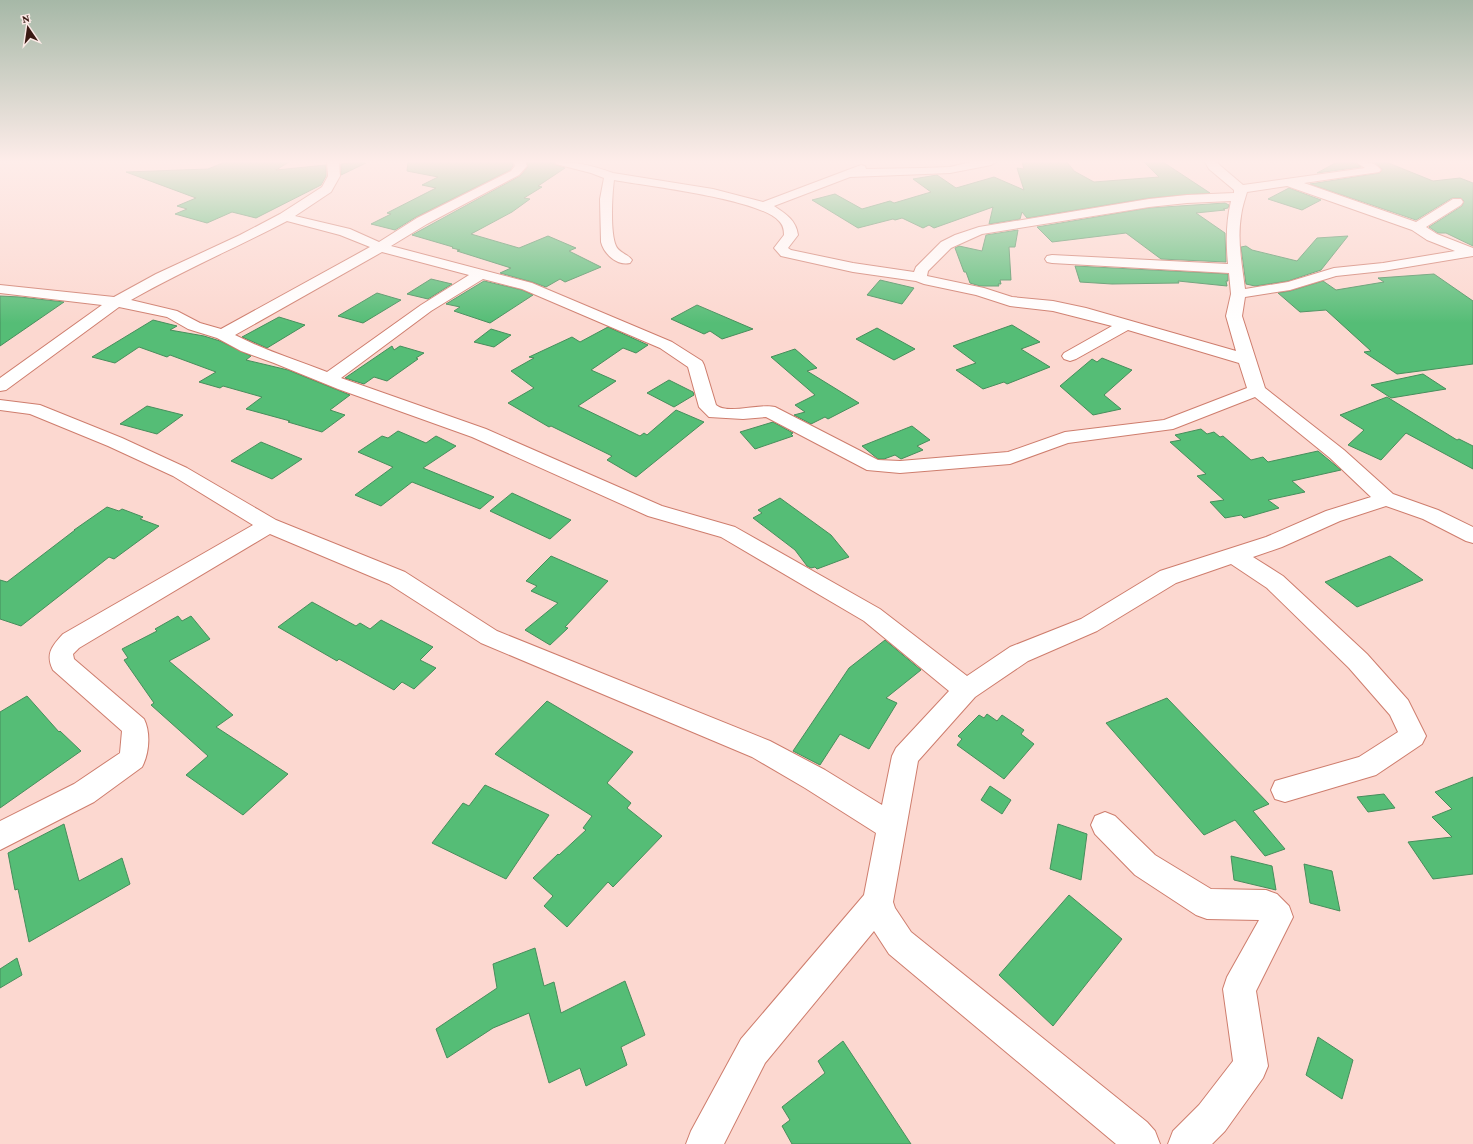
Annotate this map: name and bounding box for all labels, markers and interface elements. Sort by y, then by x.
north arrow [8,8,48,48]
text: N [21,11,31,25]

